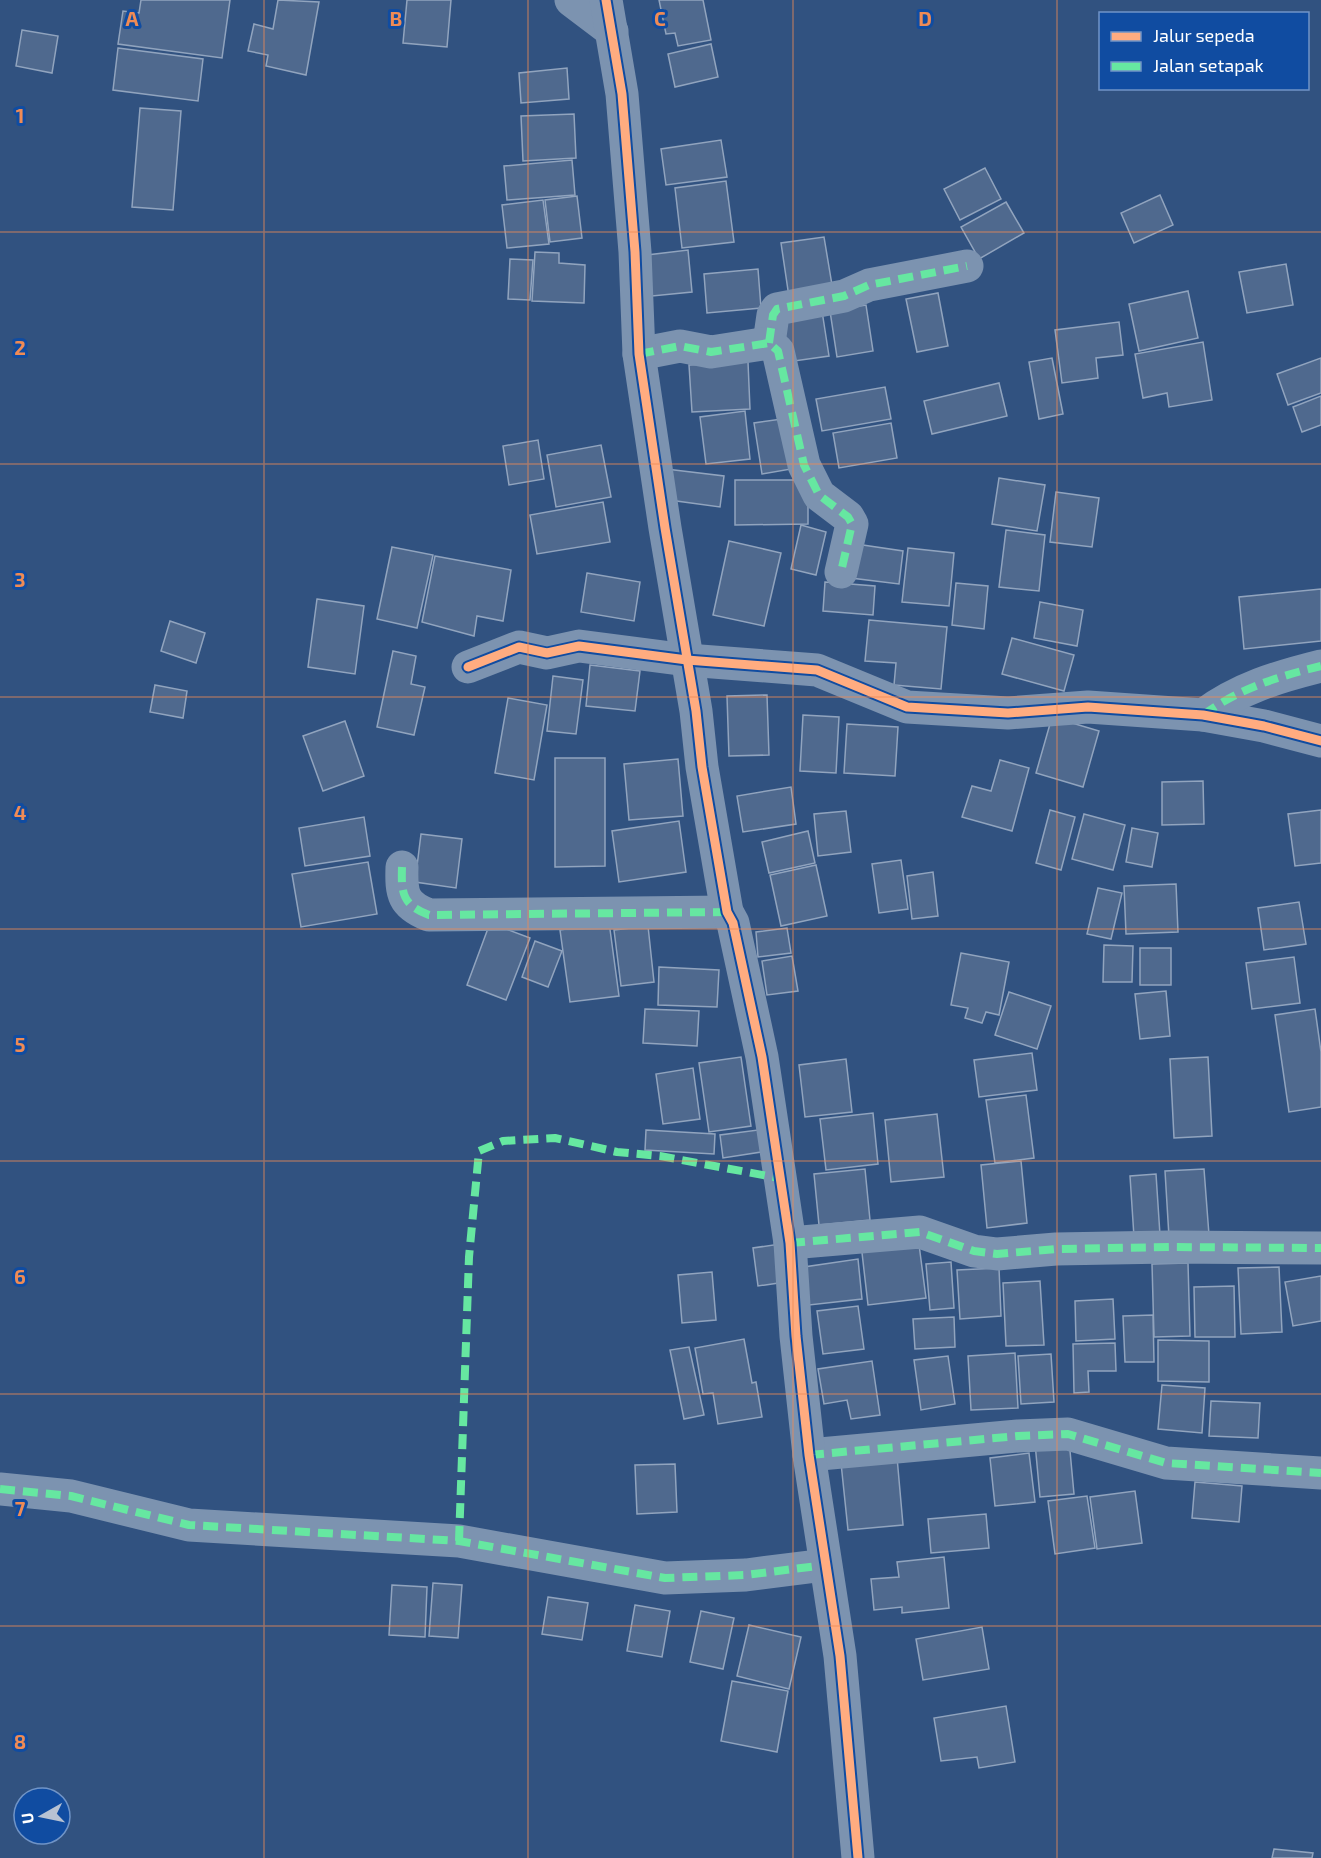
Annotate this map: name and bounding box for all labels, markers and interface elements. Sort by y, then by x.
text: A [125,6,139,30]
text: B [390,6,402,30]
text: C [654,6,666,30]
text: D [918,6,932,30]
legend [1099,12,1309,90]
text: Jalur sepeda [1153,24,1255,46]
text: Jalan setapak [1153,54,1264,76]
text: 1 [16,103,24,127]
text: 2 [14,335,26,359]
text: 3 [14,567,26,591]
text: 4 [14,800,27,824]
text: 5 [14,1032,26,1056]
text: 6 [14,1264,26,1288]
text: 7 [15,1496,26,1520]
text: 8 [14,1729,26,1753]
north arrow [12,1786,72,1846]
text: U [16,1812,37,1825]

